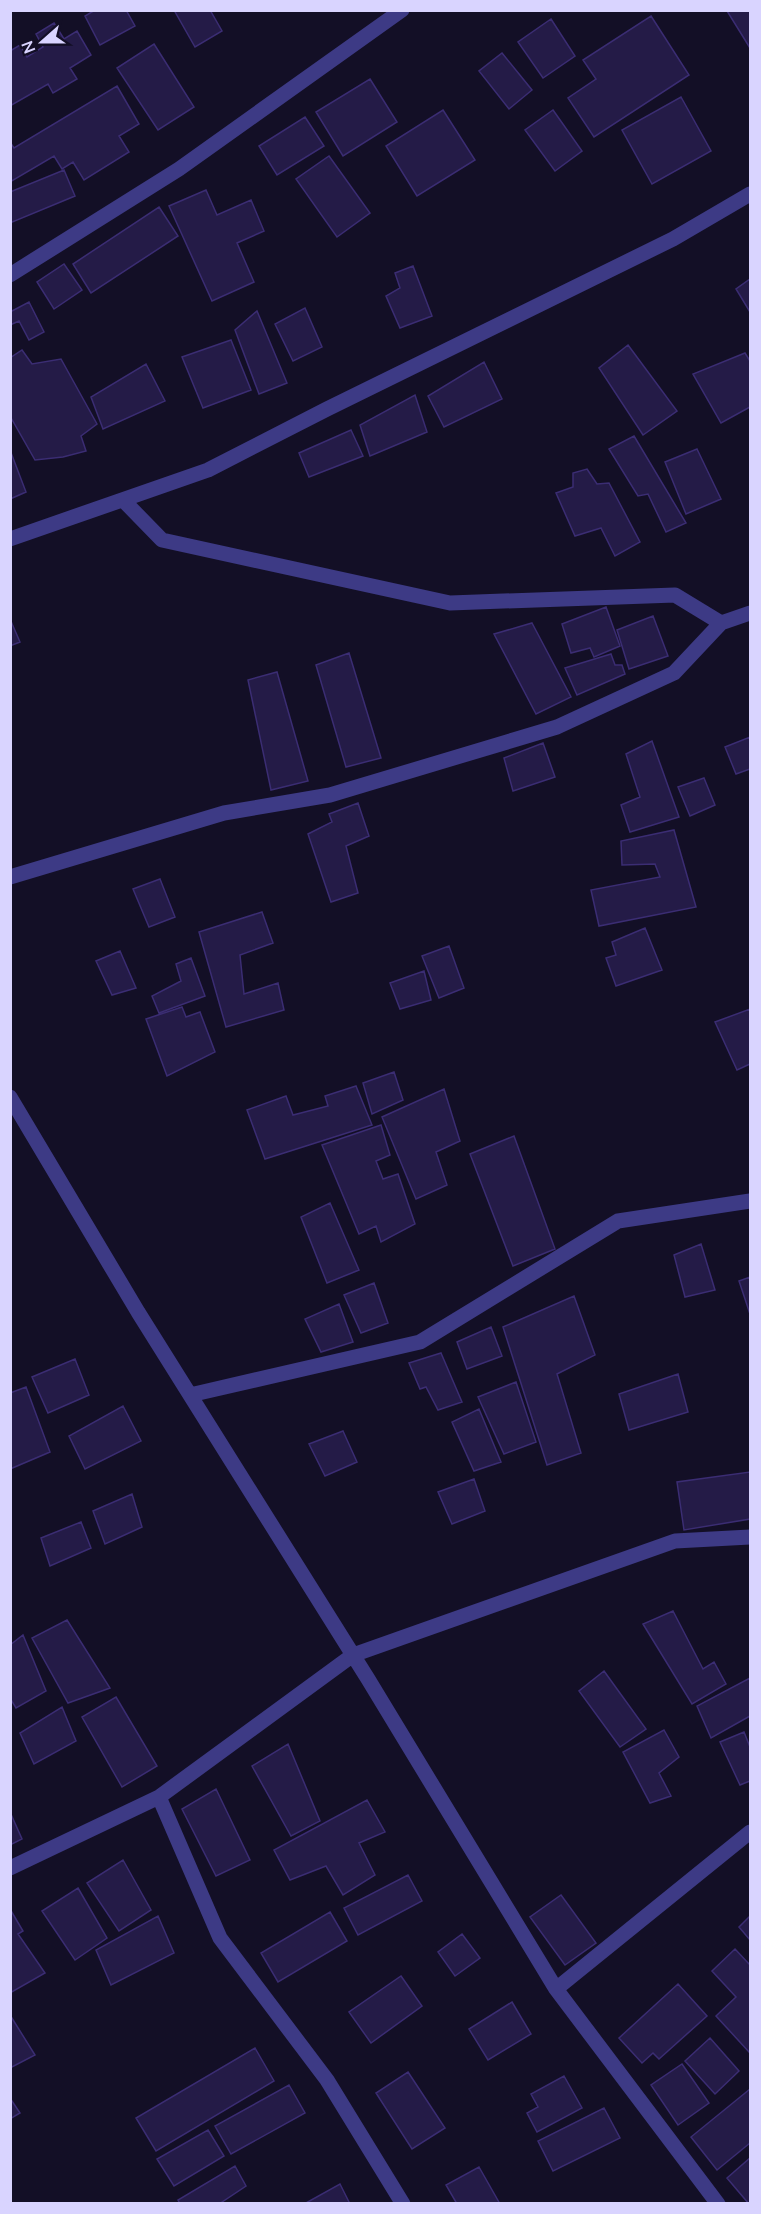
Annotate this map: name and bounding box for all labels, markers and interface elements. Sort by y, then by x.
north arrow [12,12,72,72]
text: N [17,37,41,57]

